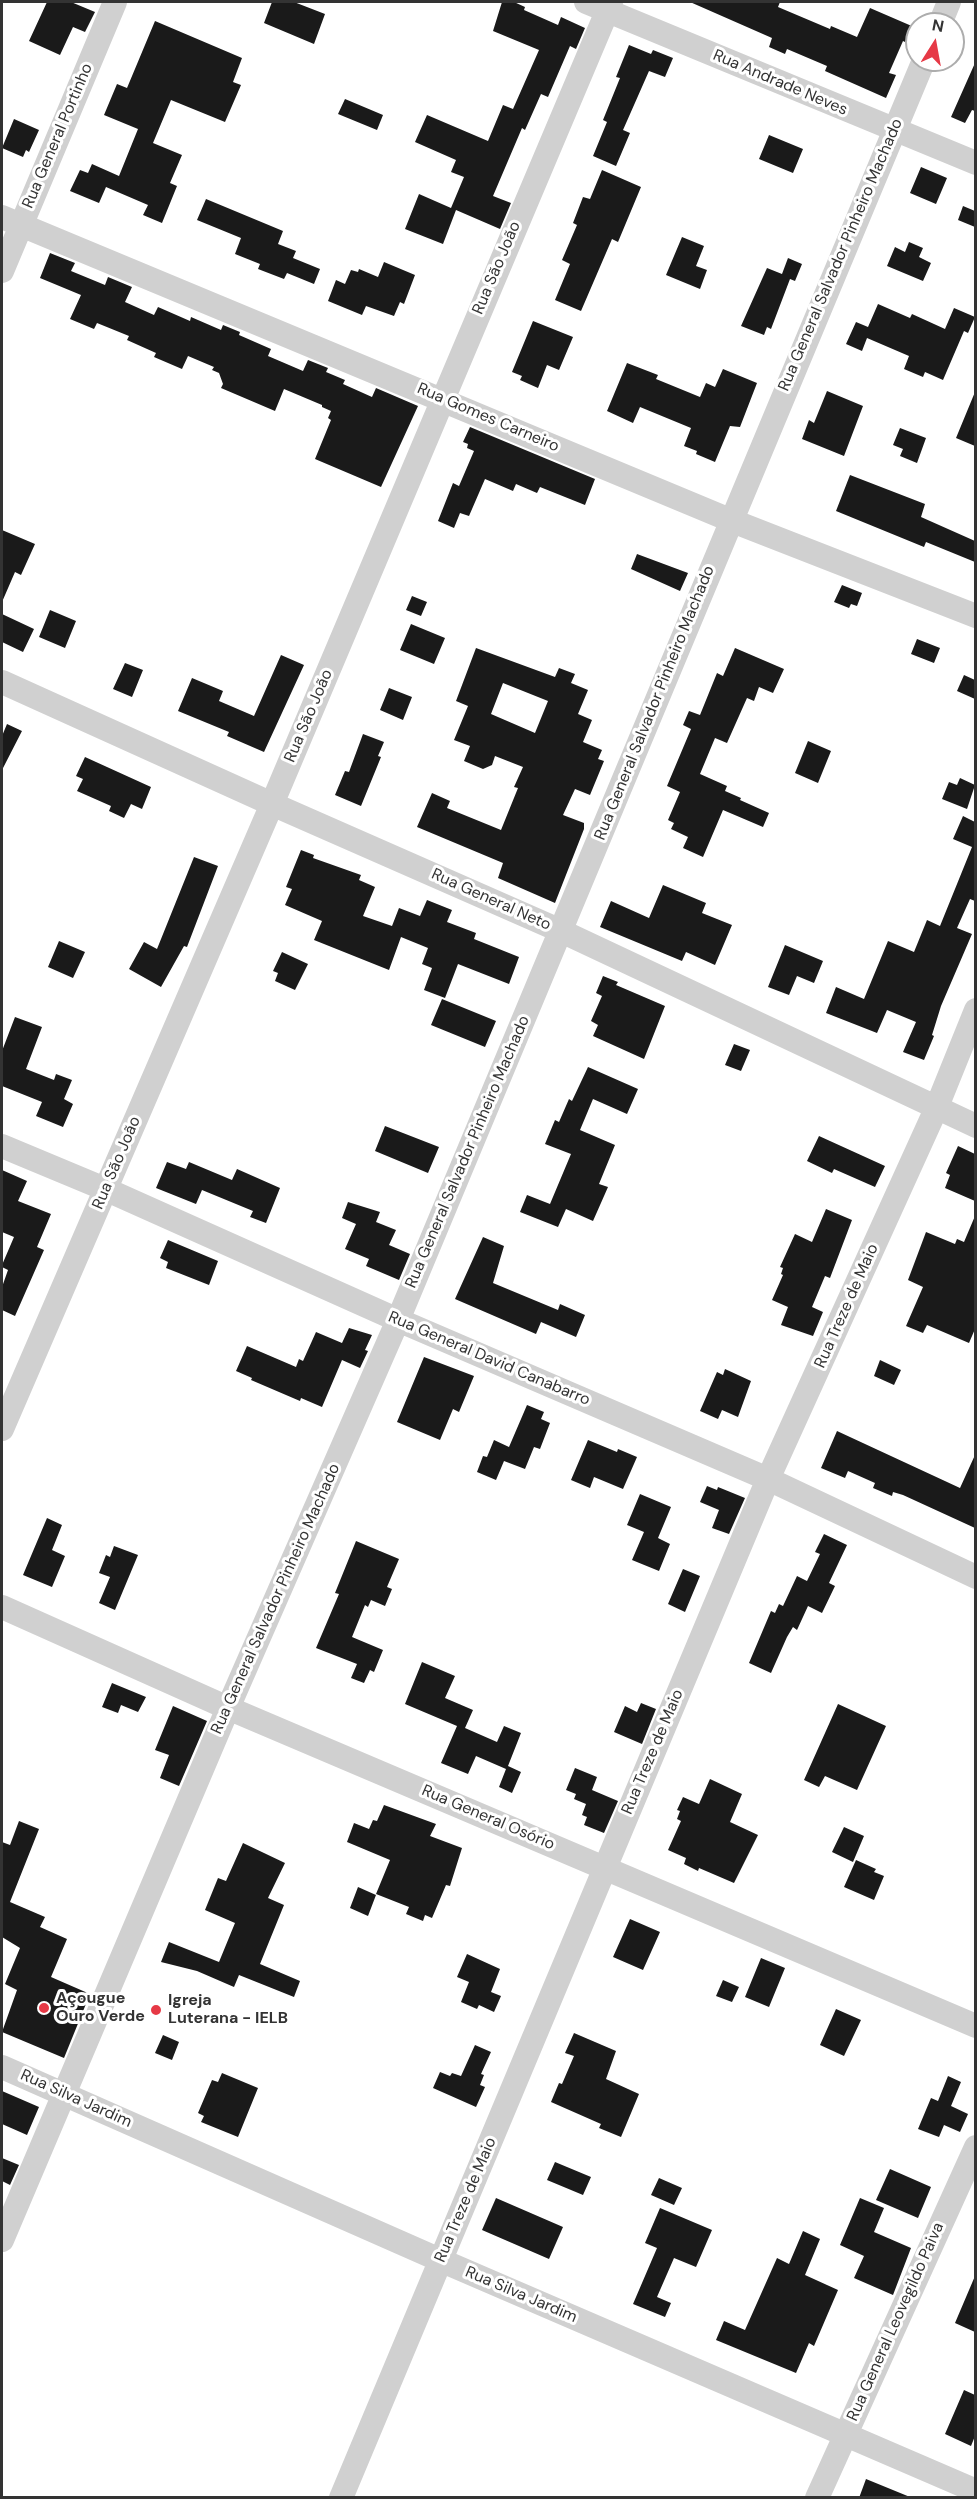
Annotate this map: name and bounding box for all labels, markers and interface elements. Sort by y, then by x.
north arrow [905,12,965,72]
text: N [930,14,946,37]
street label: Rua Andrade Neves [710,46,850,120]
street label: Rua General Portinho [19,61,97,211]
street label: Rua General Salvador Pinheiro Machado [775,116,907,394]
street label: Rua São João [469,219,525,317]
street label: Rua Gomes Carneiro [414,379,562,457]
street label: Rua General Salvador Pinheiro Machado [591,563,719,843]
street label: Rua São João [281,667,337,765]
street label: Rua General Neto [428,865,554,935]
street label: Rua General Salvador Pinheiro Machado [402,1013,534,1291]
street label: Rua São João [89,1114,145,1212]
street label: Rua Treze de Maio [811,1241,883,1371]
street label: Rua General David Canabarro [385,1308,593,1410]
street label: Rua General Salvador Pinheiro Machado [207,1461,345,1737]
street label: Rua Treze de Maio [618,1687,688,1817]
street label: Rua General Osório [419,1781,557,1855]
place label: Açougue Ouro Verde [56,1989,145,2027]
place label: Igreja Luterana - IELB [168,1991,288,2029]
marker: Açougue Ouro Verde [37,2001,51,2015]
marker: Igreja Luterana - IELB [149,2003,163,2017]
street label: Rua Silva Jardim [17,2066,135,2132]
street label: Rua Treze de Maio [431,2135,501,2265]
street label: Rua General Leovegildo Paiva [843,2220,949,2424]
street label: Rua Silva Jardim [462,2263,580,2327]

